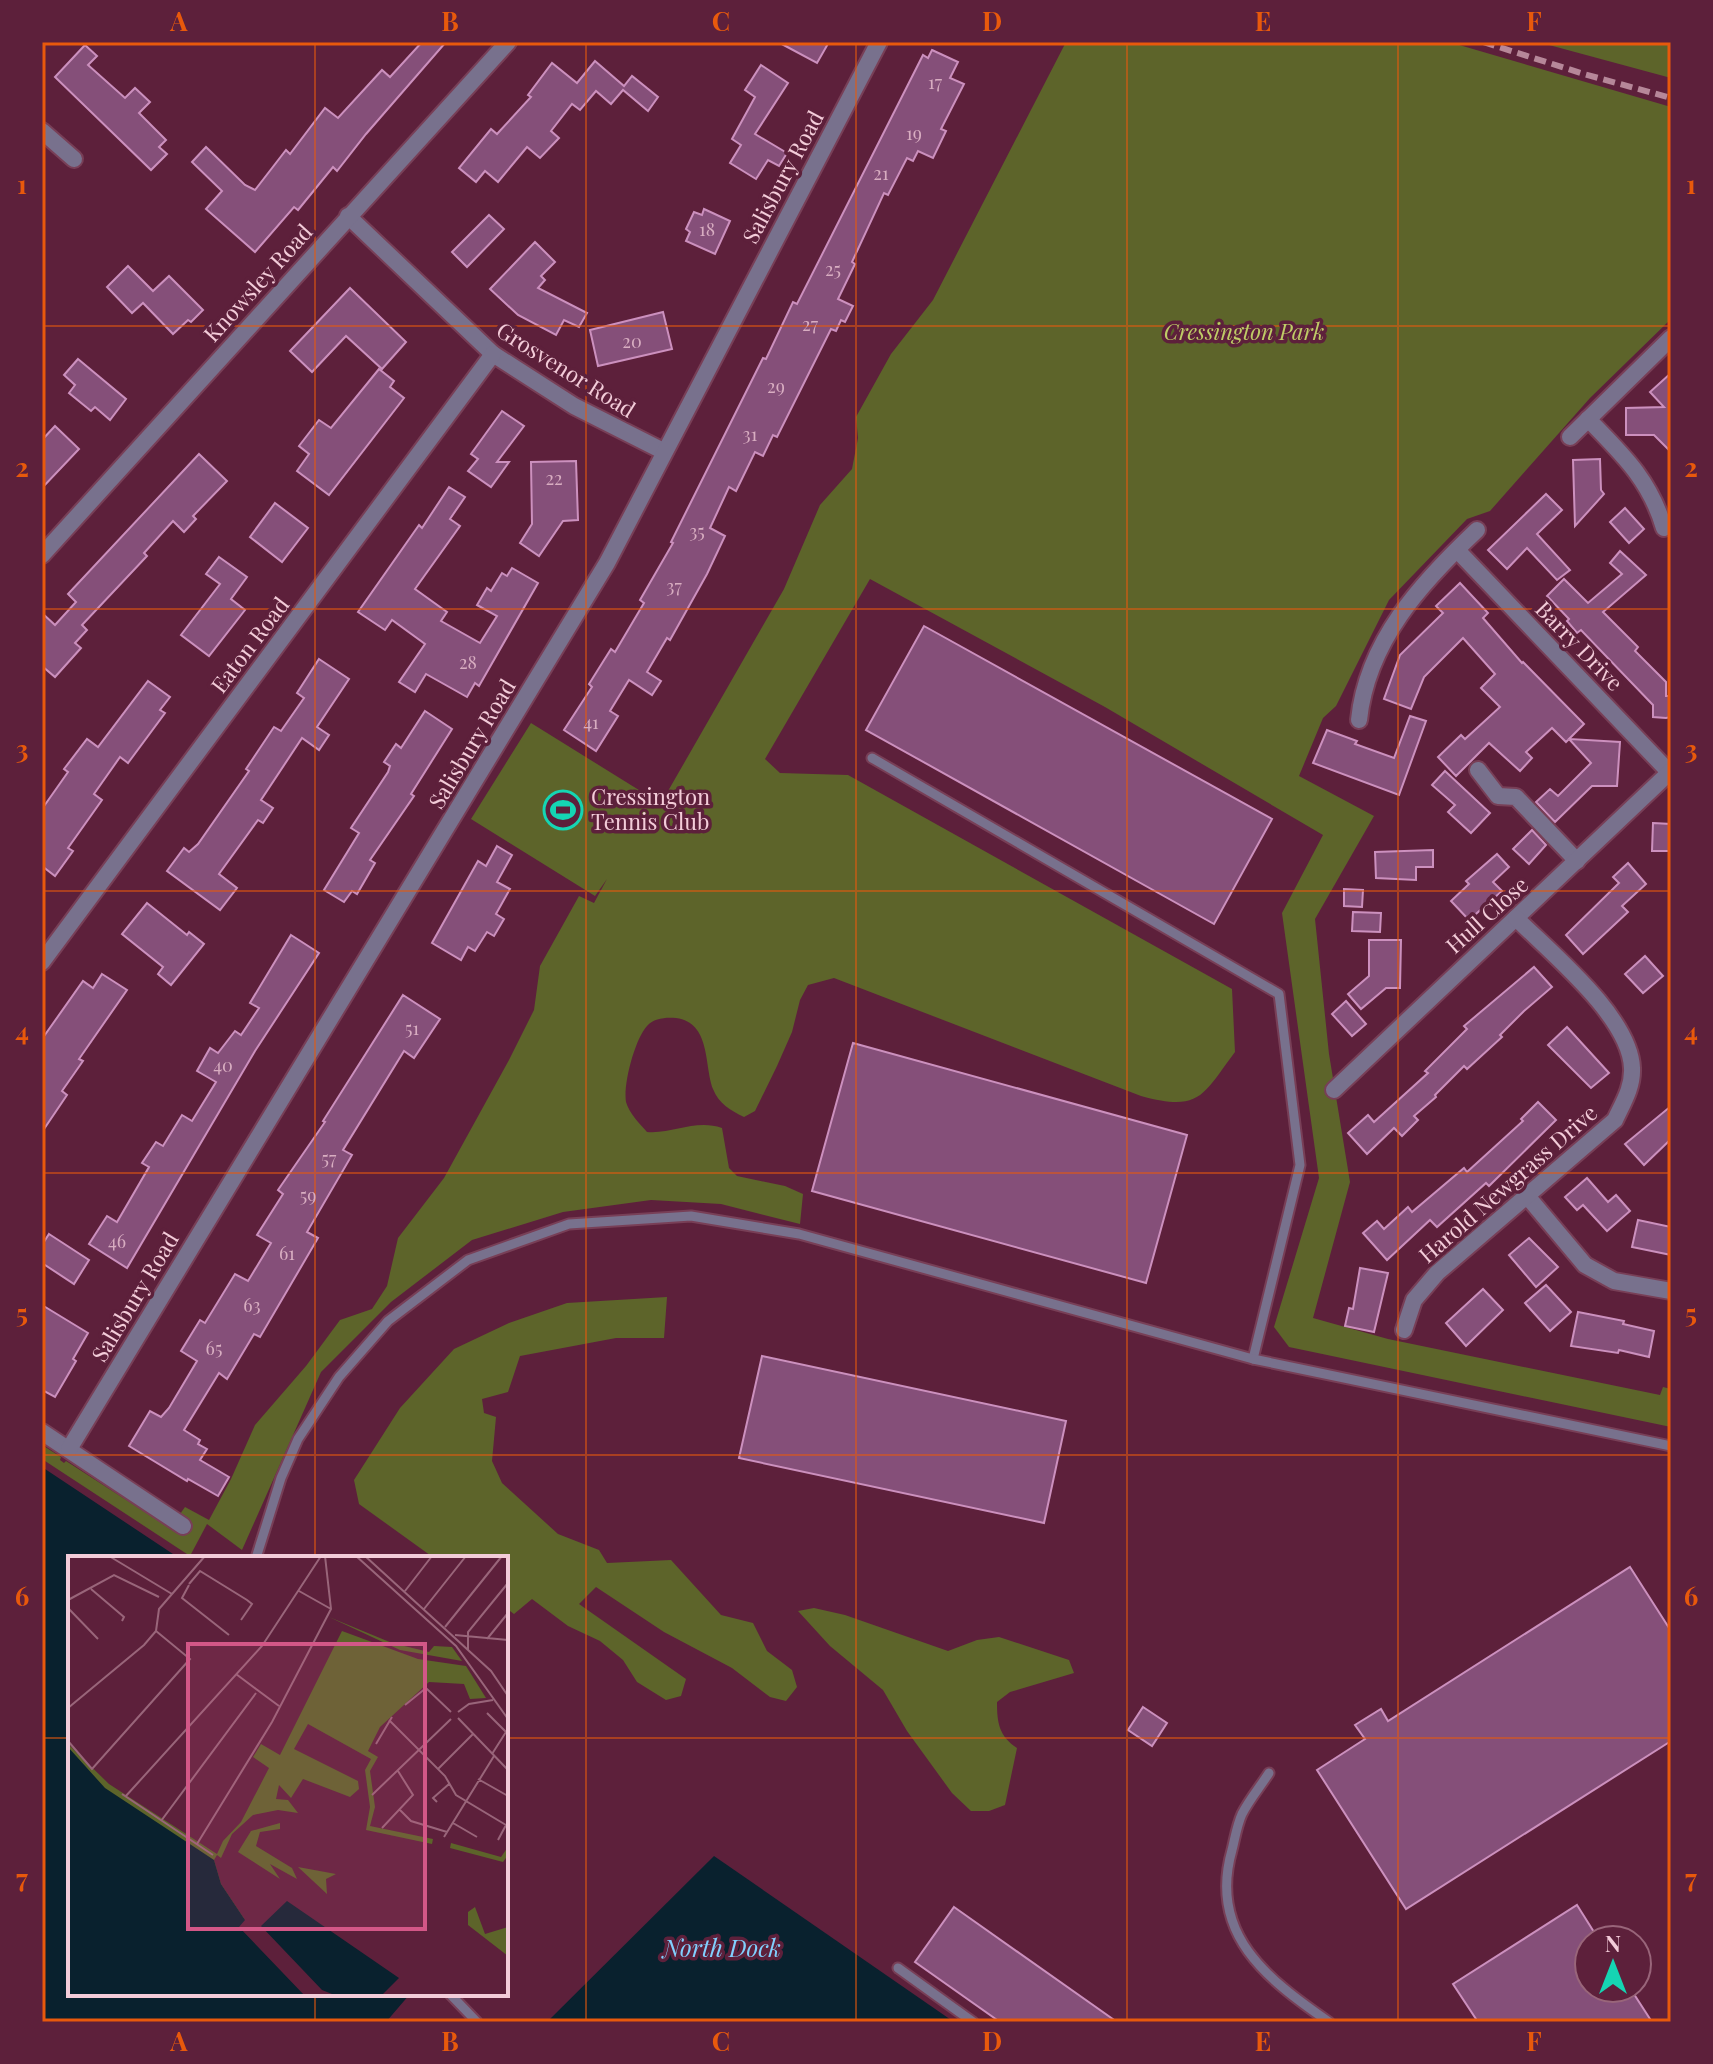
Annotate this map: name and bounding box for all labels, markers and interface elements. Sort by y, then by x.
text: A [169,3,188,38]
text: B [441,3,459,38]
text: C [712,3,730,38]
text: D [982,3,1002,38]
text: E [1255,3,1271,38]
text: F [1526,3,1542,38]
house number: 17 [928,70,943,94]
street label: Salisbury Road [735,105,830,248]
house number: 19 [906,121,922,145]
house number: 21 [873,161,889,185]
text: 1 [17,166,27,201]
text: 1 [1686,166,1696,201]
street label: Knowsley Road [196,217,318,348]
house number: 18 [699,217,715,241]
house number: 25 [825,257,841,281]
house number: 27 [802,312,819,336]
street label: Grosvenor Road [491,314,642,424]
park label: Cressington Park [1164,316,1324,346]
house number: 20 [622,329,642,353]
house number: 29 [767,374,785,398]
house number: 31 [743,422,758,446]
text: 2 [15,449,29,484]
text: 2 [1684,449,1698,484]
house number: 22 [545,466,563,490]
house number: 35 [689,519,705,543]
house number: 37 [666,574,682,598]
street label: Eaton Road [203,590,295,698]
street label: Barry Drive [1529,594,1630,697]
house number: 28 [459,650,477,674]
street label: Salisbury Road [421,673,522,814]
house number: 41 [583,710,599,734]
text: 3 [16,731,28,766]
text: 3 [1685,731,1697,766]
place label: Cressington Tennis Club [591,781,710,836]
sports icon: Cressington Tennis Club [542,789,584,831]
street label: Hull Close [1439,869,1534,959]
text: 4 [15,1013,29,1048]
text: 4 [1684,1013,1698,1048]
house number: 51 [405,1016,419,1040]
house number: 40 [213,1053,233,1077]
street label: Harold Newgrass Drive [1412,1097,1603,1269]
house number: 57 [322,1146,337,1170]
house number: 59 [300,1183,316,1207]
street label: Salisbury Road [84,1226,185,1367]
house number: 46 [108,1229,126,1253]
house number: 61 [279,1241,295,1265]
house number: 63 [243,1293,261,1317]
text: 5 [16,1295,28,1330]
text: 5 [1685,1295,1697,1330]
house number: 65 [206,1336,222,1360]
inset map [68,1556,508,1996]
text: 6 [15,1578,29,1613]
text: 6 [1684,1578,1698,1613]
text: 7 [16,1860,28,1895]
text: 7 [1685,1860,1697,1895]
north arrow [1573,1924,1653,2004]
text: N [1605,1928,1621,1958]
water label: North Dock [661,1931,781,1963]
text: A [169,2023,188,2058]
text: B [441,2023,459,2058]
text: C [712,2023,730,2058]
text: D [982,2023,1002,2058]
text: E [1255,2023,1271,2058]
text: F [1526,2023,1542,2058]

